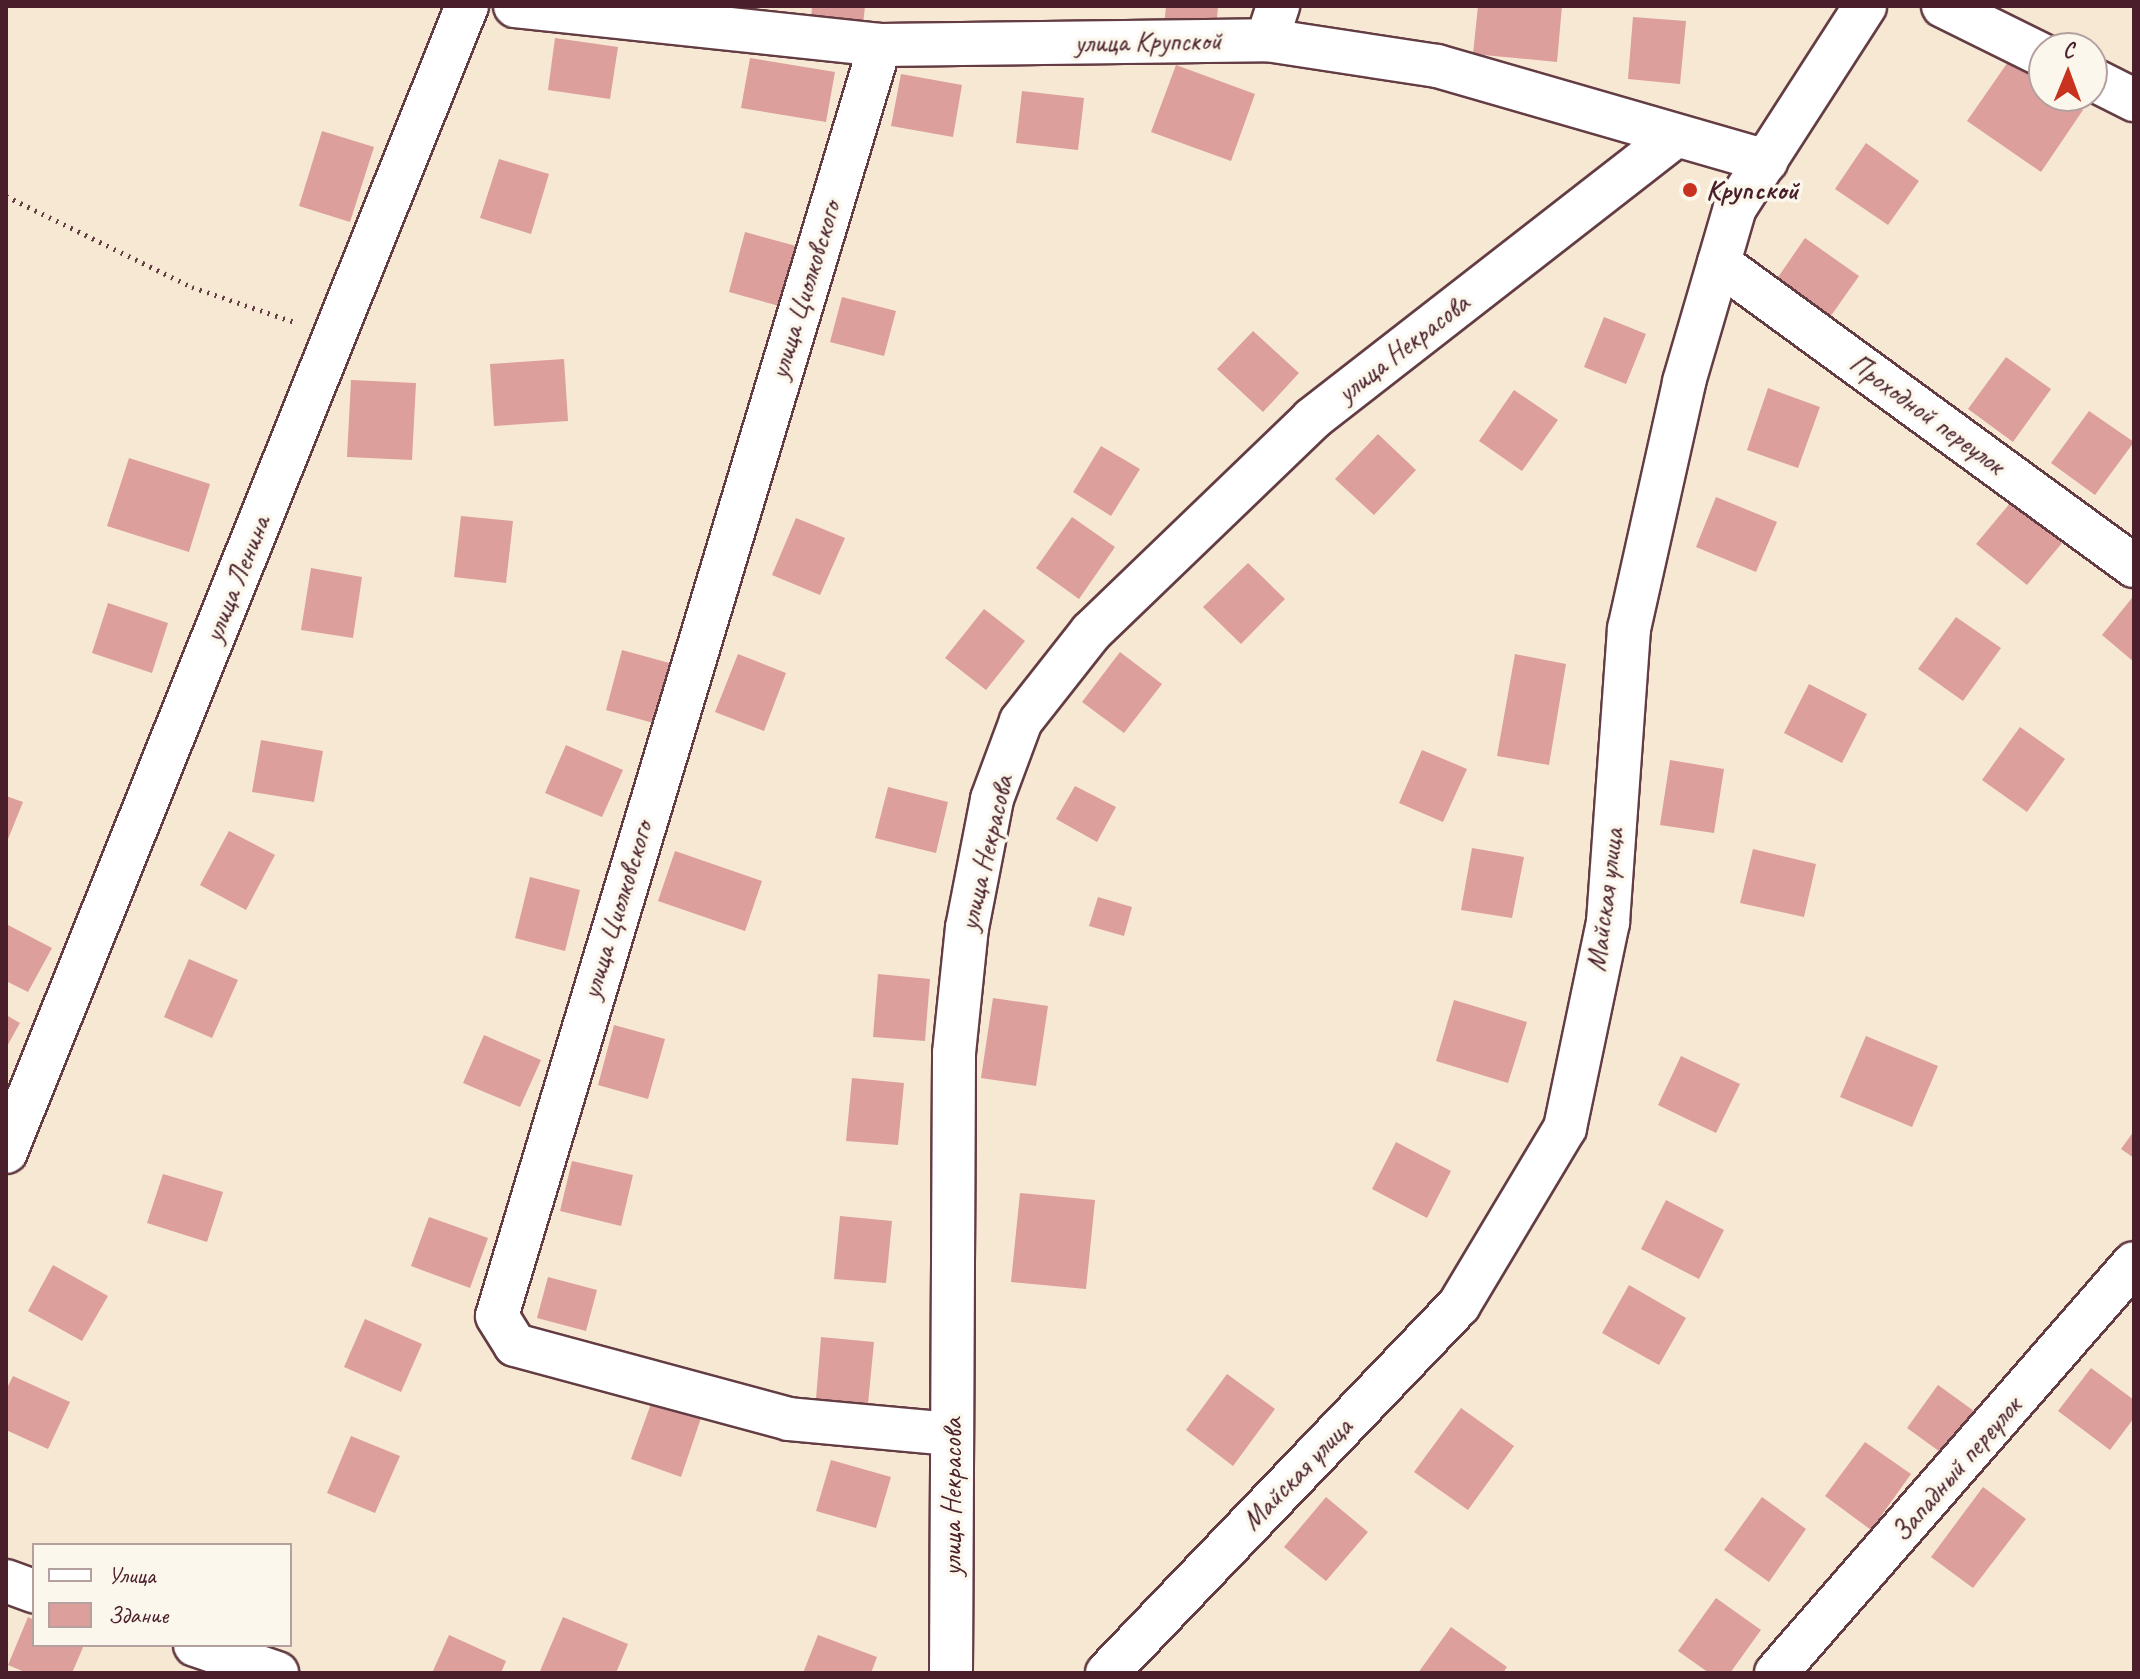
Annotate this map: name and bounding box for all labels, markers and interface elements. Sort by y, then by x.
street label: улица Крупской [1074,24,1222,60]
north arrow [2028,32,2108,112]
text: С [2063,36,2074,64]
place label: Крупской [1706,173,1798,207]
marker: Крупской [1681,181,1699,199]
street label: улица Циолковского [762,197,848,383]
street label: улица Некрасова [1330,286,1476,410]
street label: Проходной переулок [1843,346,2011,482]
street label: улица Ленина [197,511,277,647]
street label: улица Некрасова [952,772,1020,934]
street label: улица Циолковского [574,817,660,1003]
street label: Майская улица [1579,826,1631,974]
street label: Западный переулок [1884,1390,2028,1548]
street label: Майская улица [1234,1410,1360,1538]
street label: улица Некрасова [935,1418,969,1576]
legend [32,1543,292,1647]
text: Улица [108,1560,156,1590]
text: Здание [108,1600,168,1630]

